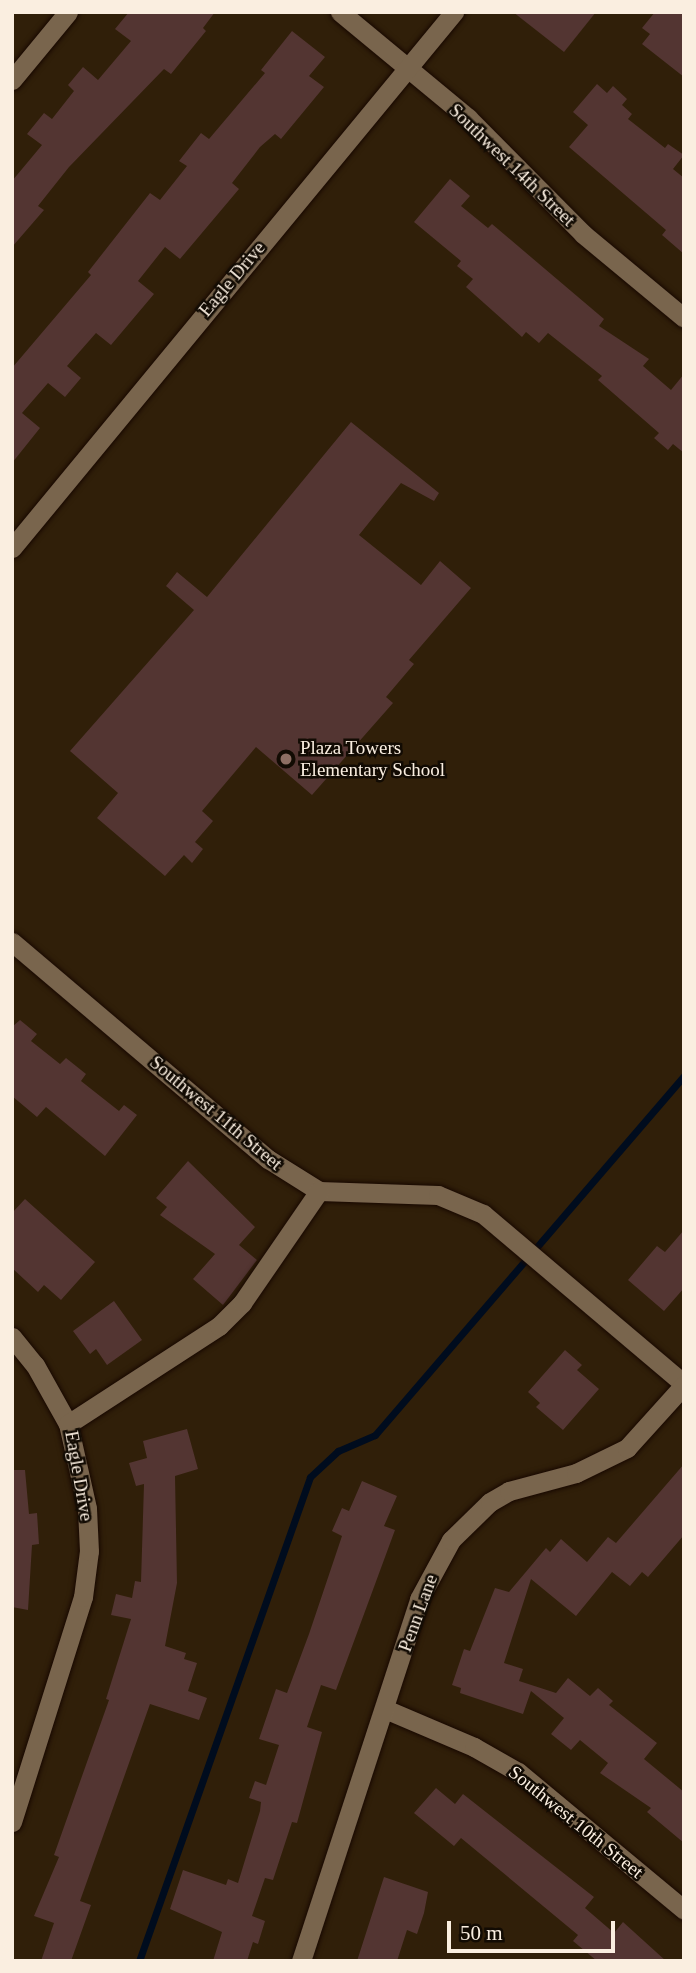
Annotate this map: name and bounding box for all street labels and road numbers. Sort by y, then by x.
street label: Southwest 14th Street [444,99,580,231]
street label: Eagle Drive [194,237,270,321]
street label: Southwest 11th Street [145,1051,287,1175]
street label: Eagle Drive [60,1429,98,1523]
street label: Penn Lane [393,1571,443,1655]
street label: Southwest 10th Street [504,1761,648,1883]

